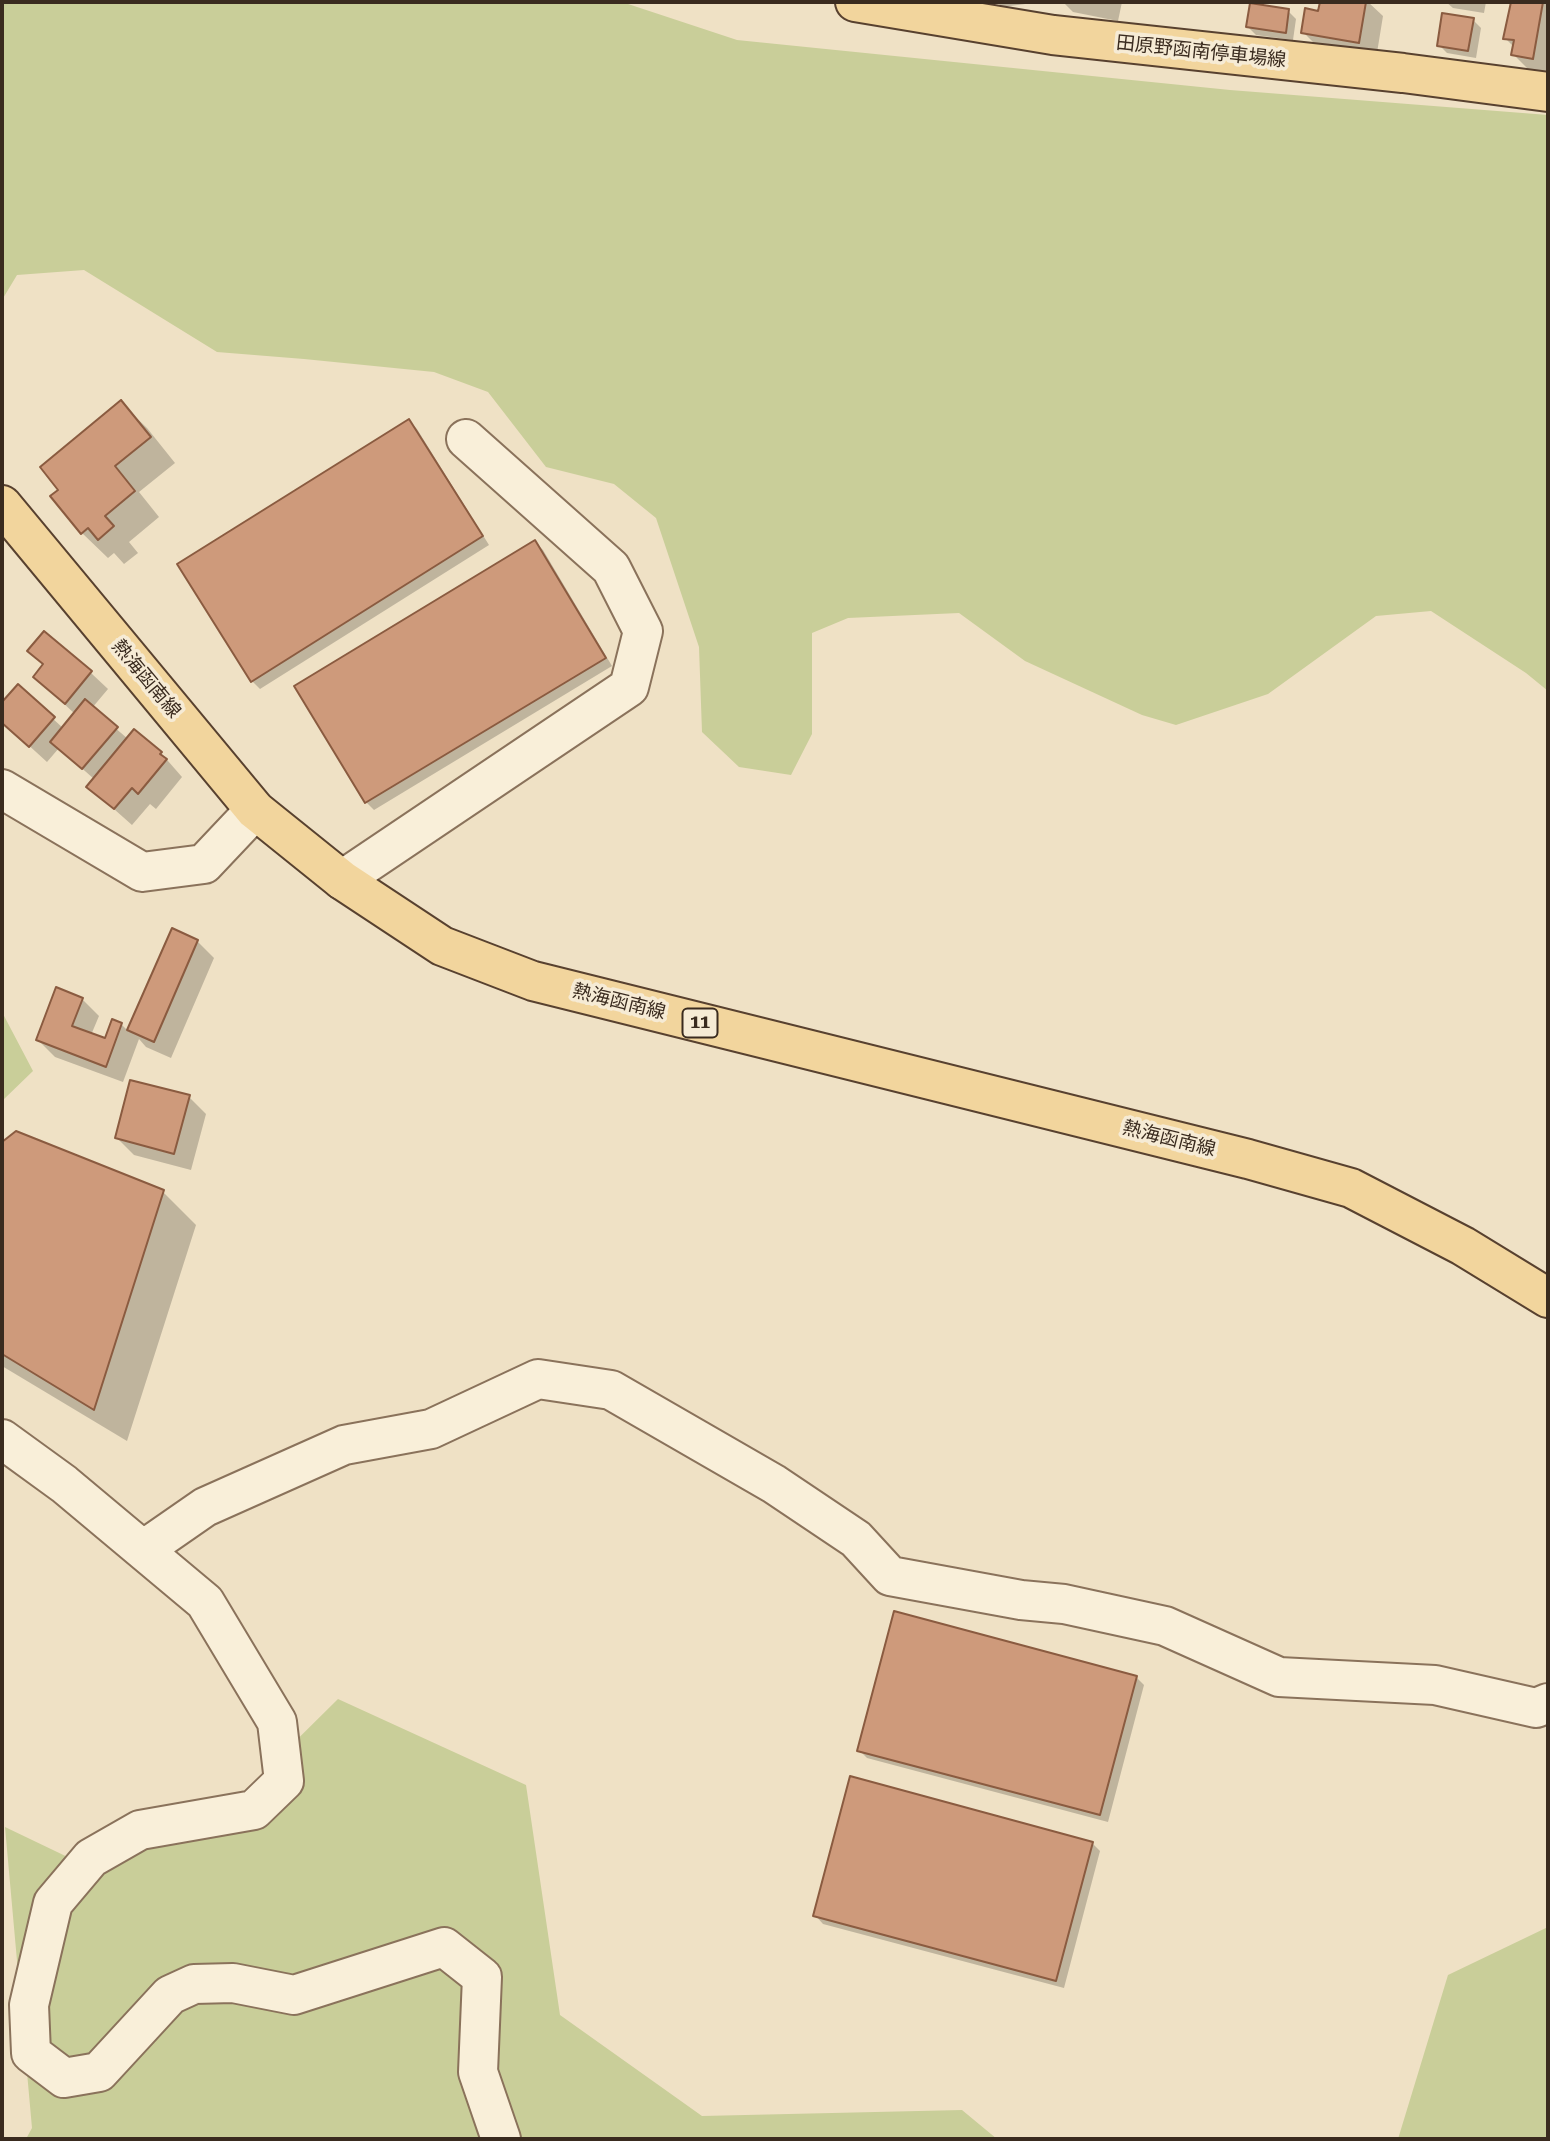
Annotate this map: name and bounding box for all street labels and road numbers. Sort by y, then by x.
street label: 田原野函南停車場線 [1115,32,1287,72]
street label: 熱海函南線 [107,635,185,723]
street label: 熱海函南線 [570,979,668,1025]
road number: 11 [682,1008,718,1038]
street label: 熱海函南線 [1120,1116,1218,1162]

